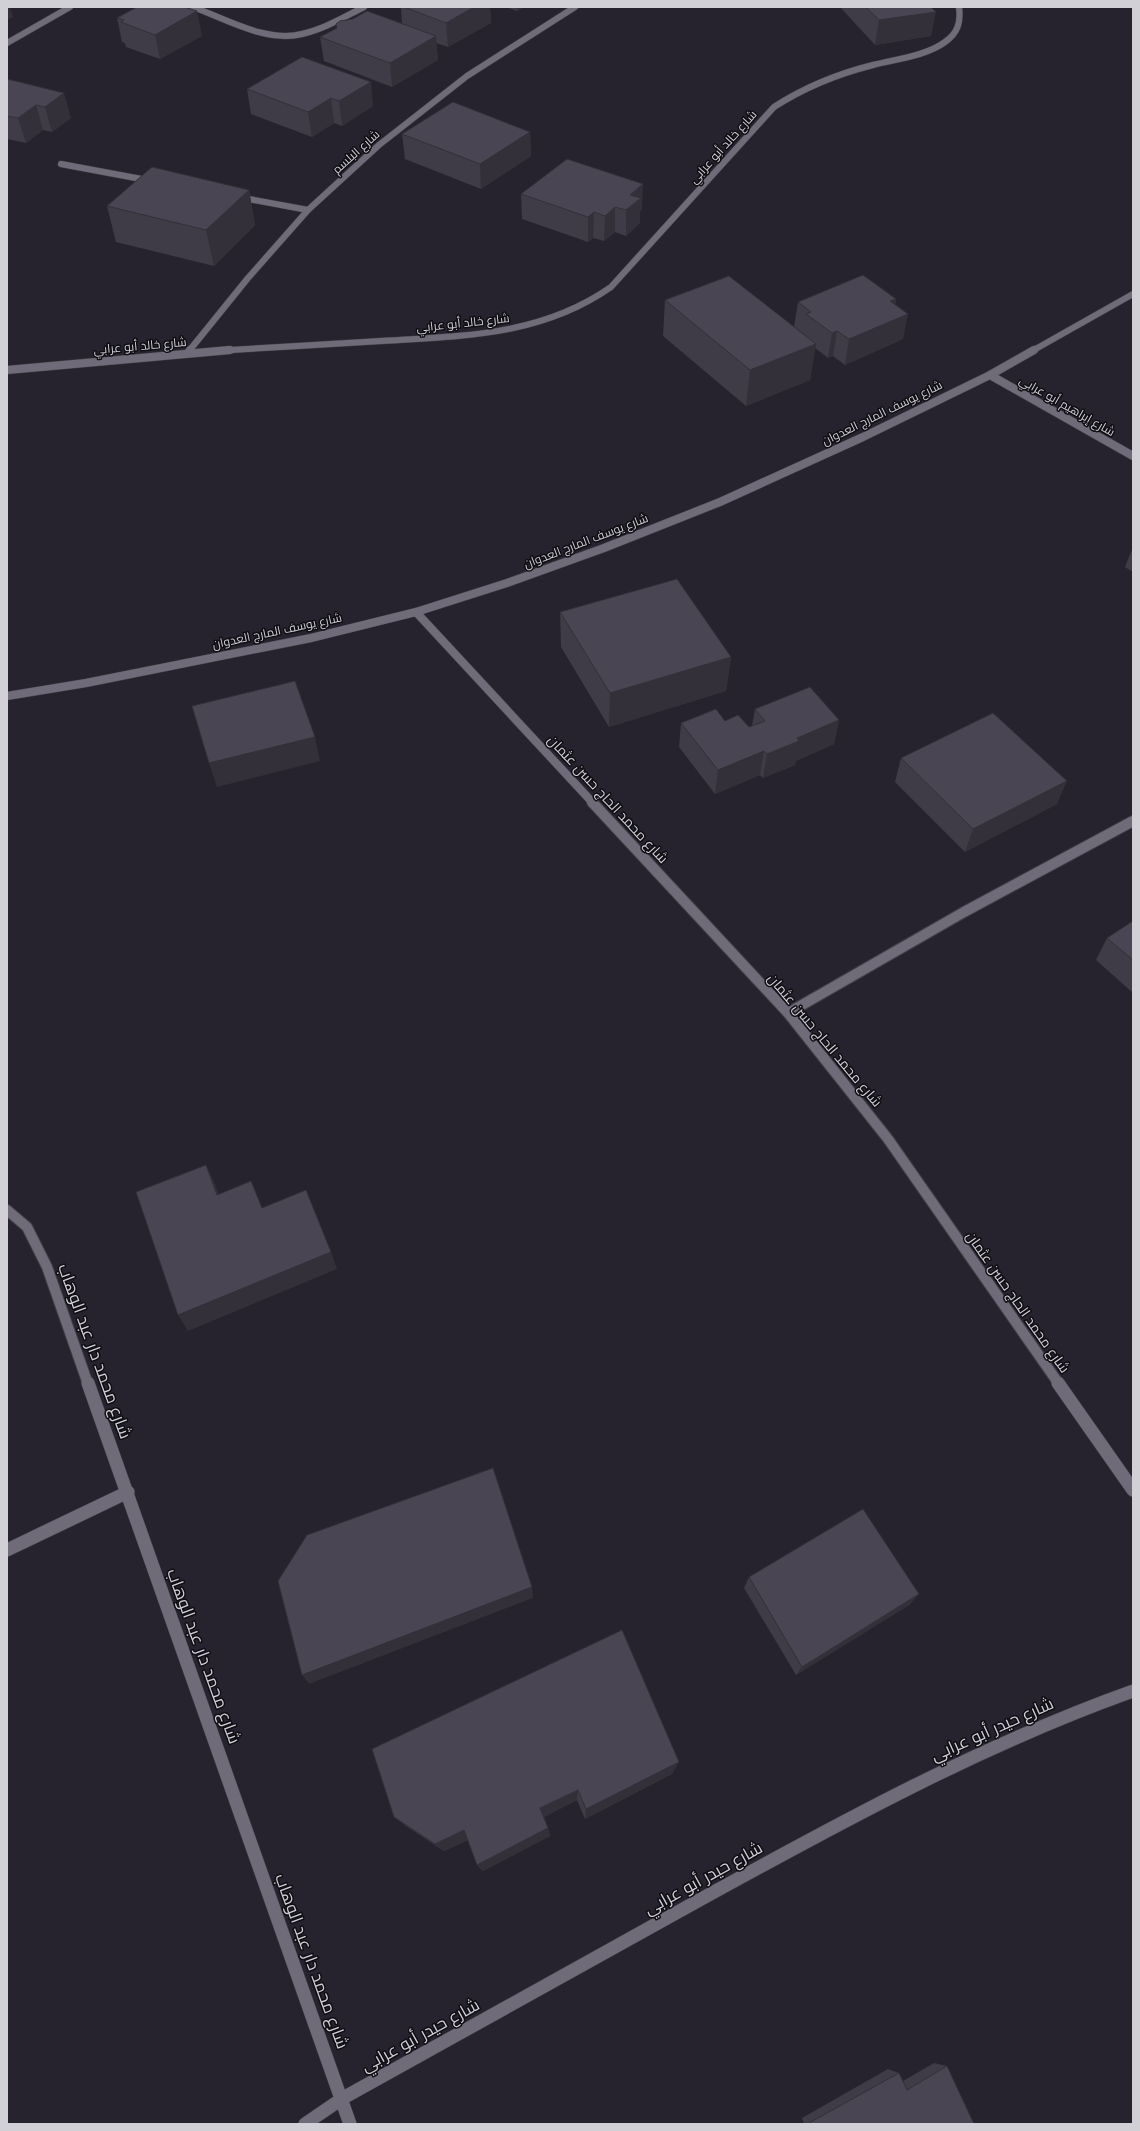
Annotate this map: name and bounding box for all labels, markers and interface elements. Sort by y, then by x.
street label: شارع خالد أبو عرابي [685,106,762,188]
street label: شارع البلسم [328,126,383,177]
street label: شارع خالد أبو عرابي [415,309,511,338]
street label: شارع خالد أبو عرابي [93,333,188,360]
street label: شارع إبراهيم أبو عرابي [1015,371,1118,442]
street label: شارع يوسف المارج العدوان [819,376,945,449]
street label: شارع يوسف المارج العدوان [521,509,651,572]
street label: شارع يوسف المارج العدوان [211,608,343,653]
street label: شارع محمد الحاج حسن عثمان [544,730,673,867]
street label: شارع محمد الحاج حسن عثمان [764,969,887,1111]
street label: شارع محمد الحاج حسن عثمان [962,1227,1075,1376]
street label: شارع محمد دار عبد الوهاب [52,1260,138,1442]
street label: شارع محمد دار عبد الوهاب [161,1565,247,1747]
street label: شارع حيدر أبو عرابي [927,1691,1058,1769]
street label: شارع حيدر أبو عرابي [639,1835,768,1922]
street label: شارع محمد دار عبد الوهاب [269,1870,355,2052]
street label: شارع حيدر أبو عرابي [356,1992,485,2079]

